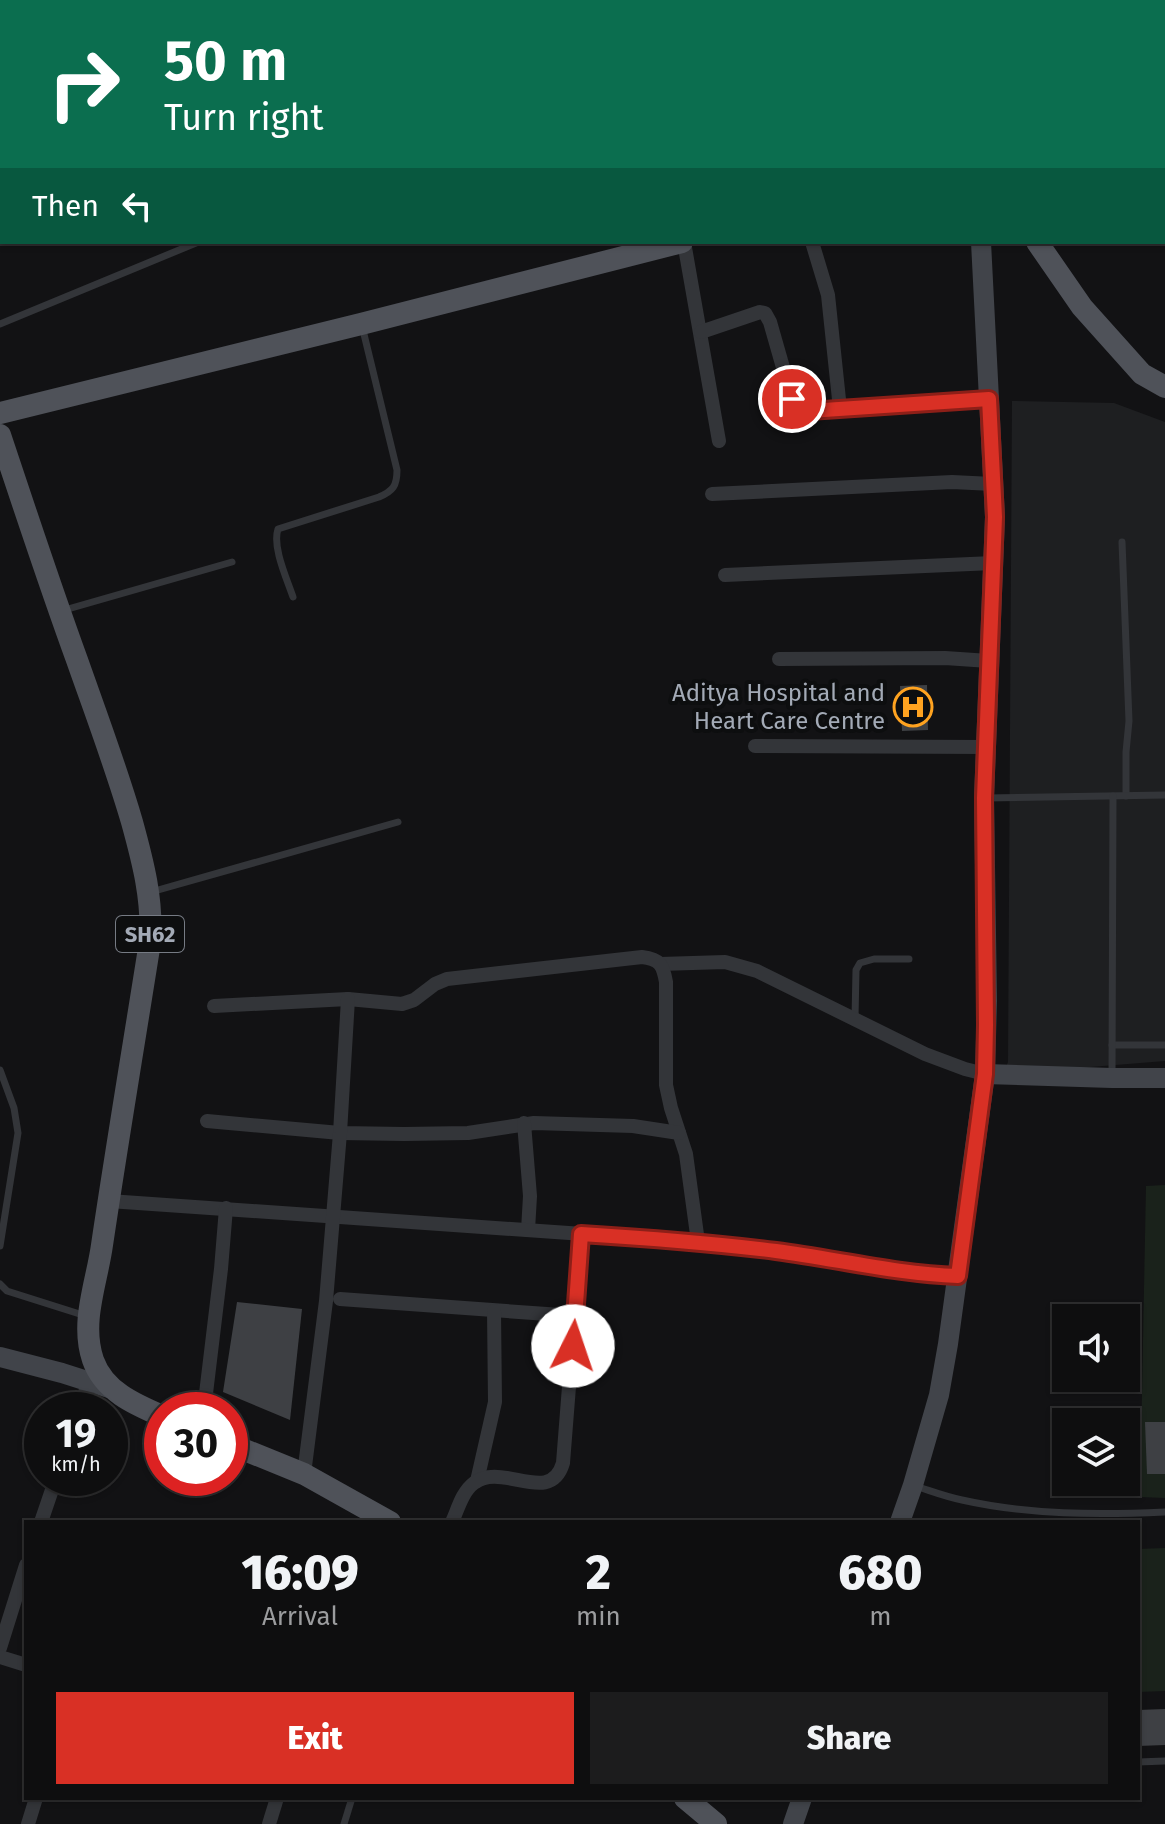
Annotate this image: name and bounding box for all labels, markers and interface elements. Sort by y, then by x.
text: 50 m [164,28,287,95]
icon: right [32,32,136,136]
text: Turn right [164,96,324,140]
icon: left [115,184,159,228]
text: Then [32,188,99,224]
pin [758,365,826,433]
icon: arrive [770,377,814,421]
place label: Aditya Hospital and Heart Care Centre [672,679,885,735]
hospital icon: Aditya Hospital and Heart Care Centre [892,686,934,728]
road number: SH62 [116,916,184,952]
position arrow [531,1304,615,1388]
map controls [1052,1304,1140,1496]
button: sound [1052,1304,1140,1392]
speed limit sign: 30 [144,1392,248,1496]
button: layers [1052,1408,1140,1496]
text: 19 [56,1410,96,1458]
text: km/h [51,1452,101,1476]
text: 16:09 [241,1544,359,1602]
text: 2 [586,1544,611,1602]
text: 680 [838,1544,923,1602]
text: Arrival [262,1601,338,1632]
text: min [576,1601,621,1632]
text: m [869,1601,892,1632]
button: Exit [56,1692,574,1784]
button: Share [590,1692,1108,1784]

